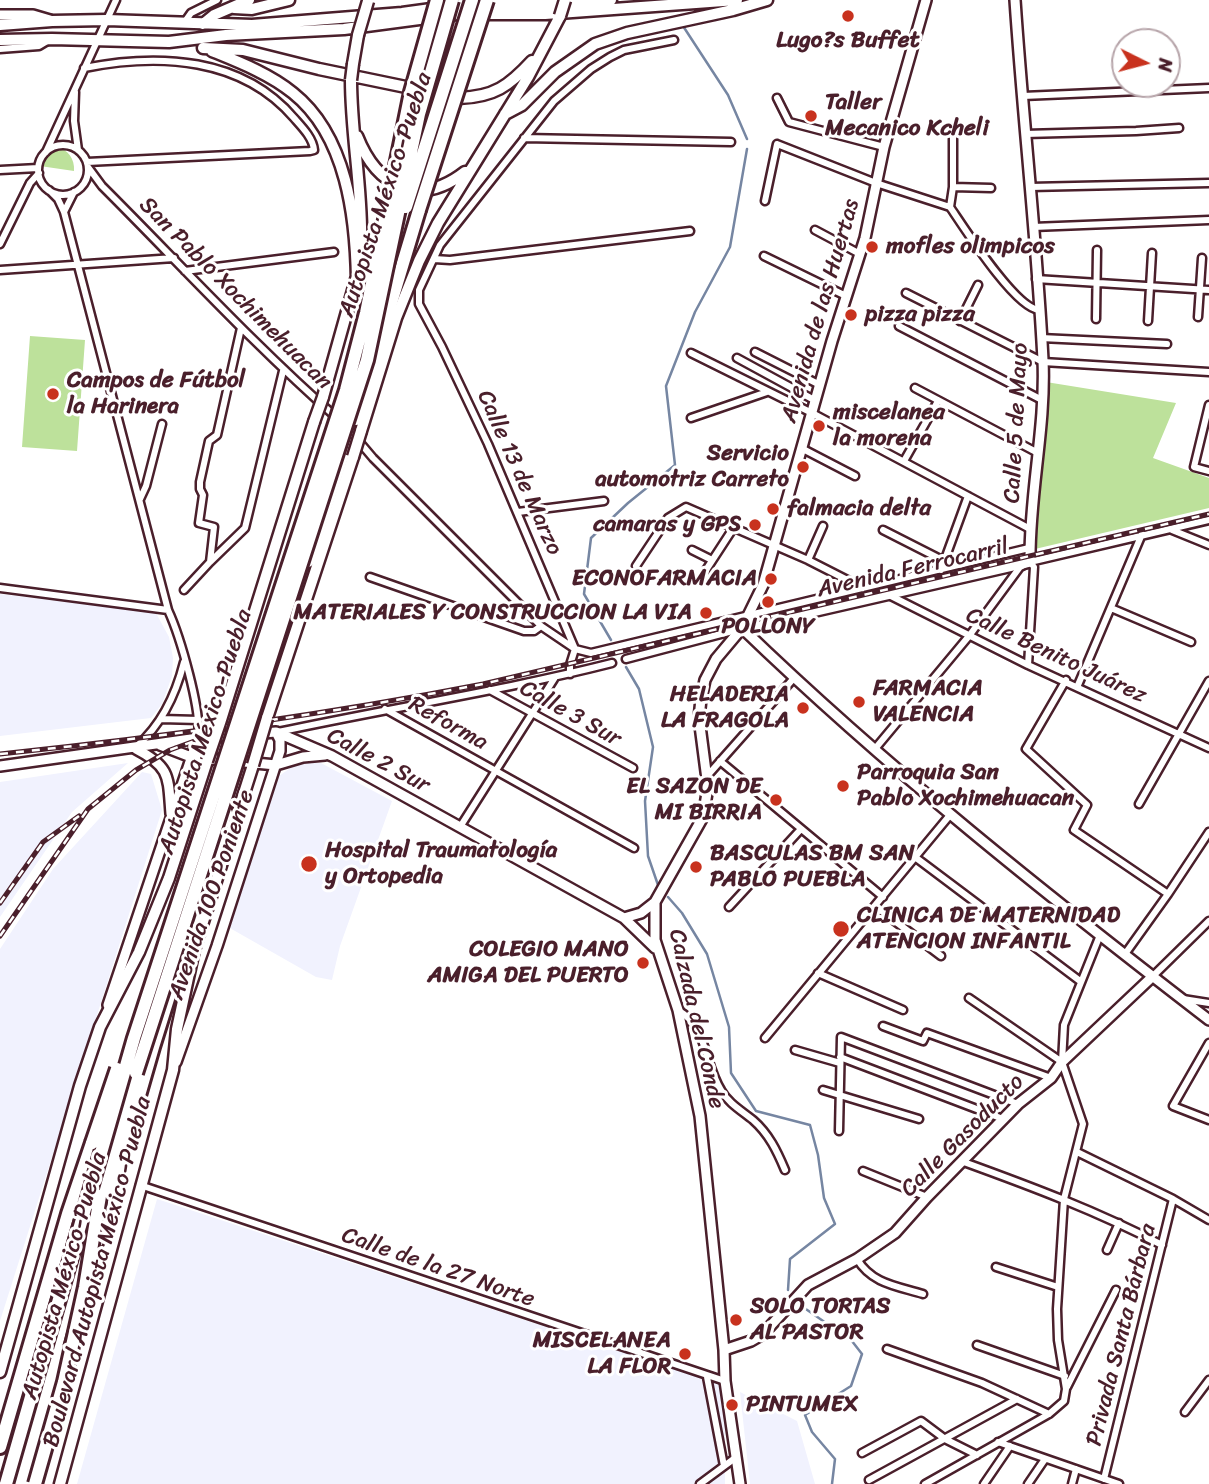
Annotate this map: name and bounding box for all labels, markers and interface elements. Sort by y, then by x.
marker: Lugo?s Buffet [840,8,856,24]
place label: Lugo?s Buffet [776,27,920,55]
north arrow [1111,28,1181,98]
text: N [1148,57,1182,73]
street label: Autopista México-Puebla [333,69,439,321]
place label: Taller Mecanico Kcheli [825,89,989,143]
marker: Taller Mecanico Kcheli [803,108,819,124]
street label: San Pablo Xochimehuacan [133,192,337,396]
street label: Avenida de las Huertas [776,196,866,426]
place label: mofles olimpicos [886,233,1055,261]
marker: mofles olimpicos [864,239,880,255]
place label: pizza pizza [865,301,975,329]
marker: pizza pizza [843,307,859,323]
street label: Calle 5 de Mayo [999,342,1035,504]
place label: Campos de Fútbol la Harinera [67,367,245,421]
marker: Campos de Fútbol la Harinera [45,386,61,402]
street label: Calle 13 de Marzo [470,386,568,560]
place label: miscelanea la morena [833,399,945,453]
marker: miscelanea la morena [811,418,827,434]
place label: Servicio automotriz Carreto [595,440,789,494]
marker: Servicio automotriz Carreto [795,459,811,475]
place label: falmacia delta [787,495,931,523]
marker: falmacia delta [765,501,781,517]
place label: camaras y GPS [593,511,741,539]
marker: camaras y GPS [747,517,763,533]
street label: Avenida Ferrocarril [815,534,1011,604]
place label: ECONOFARMACIA [572,565,757,593]
marker: ECONOFARMACIA [763,571,779,587]
marker: POLLONY [760,594,776,610]
place label: MATERIALES Y CONSTRUCCION LA VIA [294,599,692,627]
street label: Calle Benito Juárez [961,602,1151,710]
marker: MATERIALES Y CONSTRUCCION LA VIA [698,605,714,621]
street label: Autopista México-Puebla [153,606,259,858]
place label: POLLONY [721,613,815,641]
street label: Calle 3 Sur [514,675,626,753]
place label: FARMACIA VALENCIA [873,675,983,729]
place label: HELADERIA LA FRAGOLA [661,681,789,735]
street label: Reforma [404,691,492,757]
marker: FARMACIA VALENCIA [851,694,867,710]
marker: HELADERIA LA FRAGOLA [795,700,811,716]
street label: Calle 2 Sur [322,722,434,800]
place label: Parroquia San Pablo Xochimehuacan [857,759,1074,813]
place label: EL SAZON DE MI BIRRIA [626,773,762,827]
marker: Parroquia San Pablo Xochimehuacan [835,778,851,794]
street label: Avenida 100 Poniente [163,787,261,1003]
marker: EL SAZON DE MI BIRRIA [768,792,784,808]
place label: Hospital Traumatología y Ortopedia [325,837,557,891]
place label: BASCULAS BM SAN PABLO PUEBLA [710,840,915,894]
marker: Hospital Traumatología y Ortopedia [299,854,319,874]
marker: BASCULAS BM SAN PABLO PUEBLA [688,859,704,875]
place label: CLINICA DE MATERNIDAD ATENCION INFANTIL [857,902,1120,956]
marker: CLINICA DE MATERNIDAD ATENCION INFANTIL [831,919,851,939]
street label: Calzada del Conde [662,927,730,1111]
place label: COLEGIO MANO AMIGA DEL PUERTO [427,936,629,990]
marker: COLEGIO MANO AMIGA DEL PUERTO [635,955,651,971]
street label: Calle Gasoducto [896,1069,1030,1203]
street label: Boulevard Autopista México-Puebla [38,1094,158,1450]
street label: Autopista México-Puebla [16,1149,114,1403]
street label: Privada Santa Bárbara [1081,1221,1163,1449]
street label: Calle de la 27 Norte [338,1222,538,1314]
place label: SOLO TORTAS AL PASTOR [750,1293,891,1347]
marker: SOLO TORTAS AL PASTOR [728,1312,744,1328]
place label: MISCELANEA LA FLOR [533,1327,671,1381]
marker: MISCELANEA LA FLOR [677,1346,693,1362]
place label: PINTUMEX [746,1391,858,1419]
marker: PINTUMEX [724,1397,740,1413]

